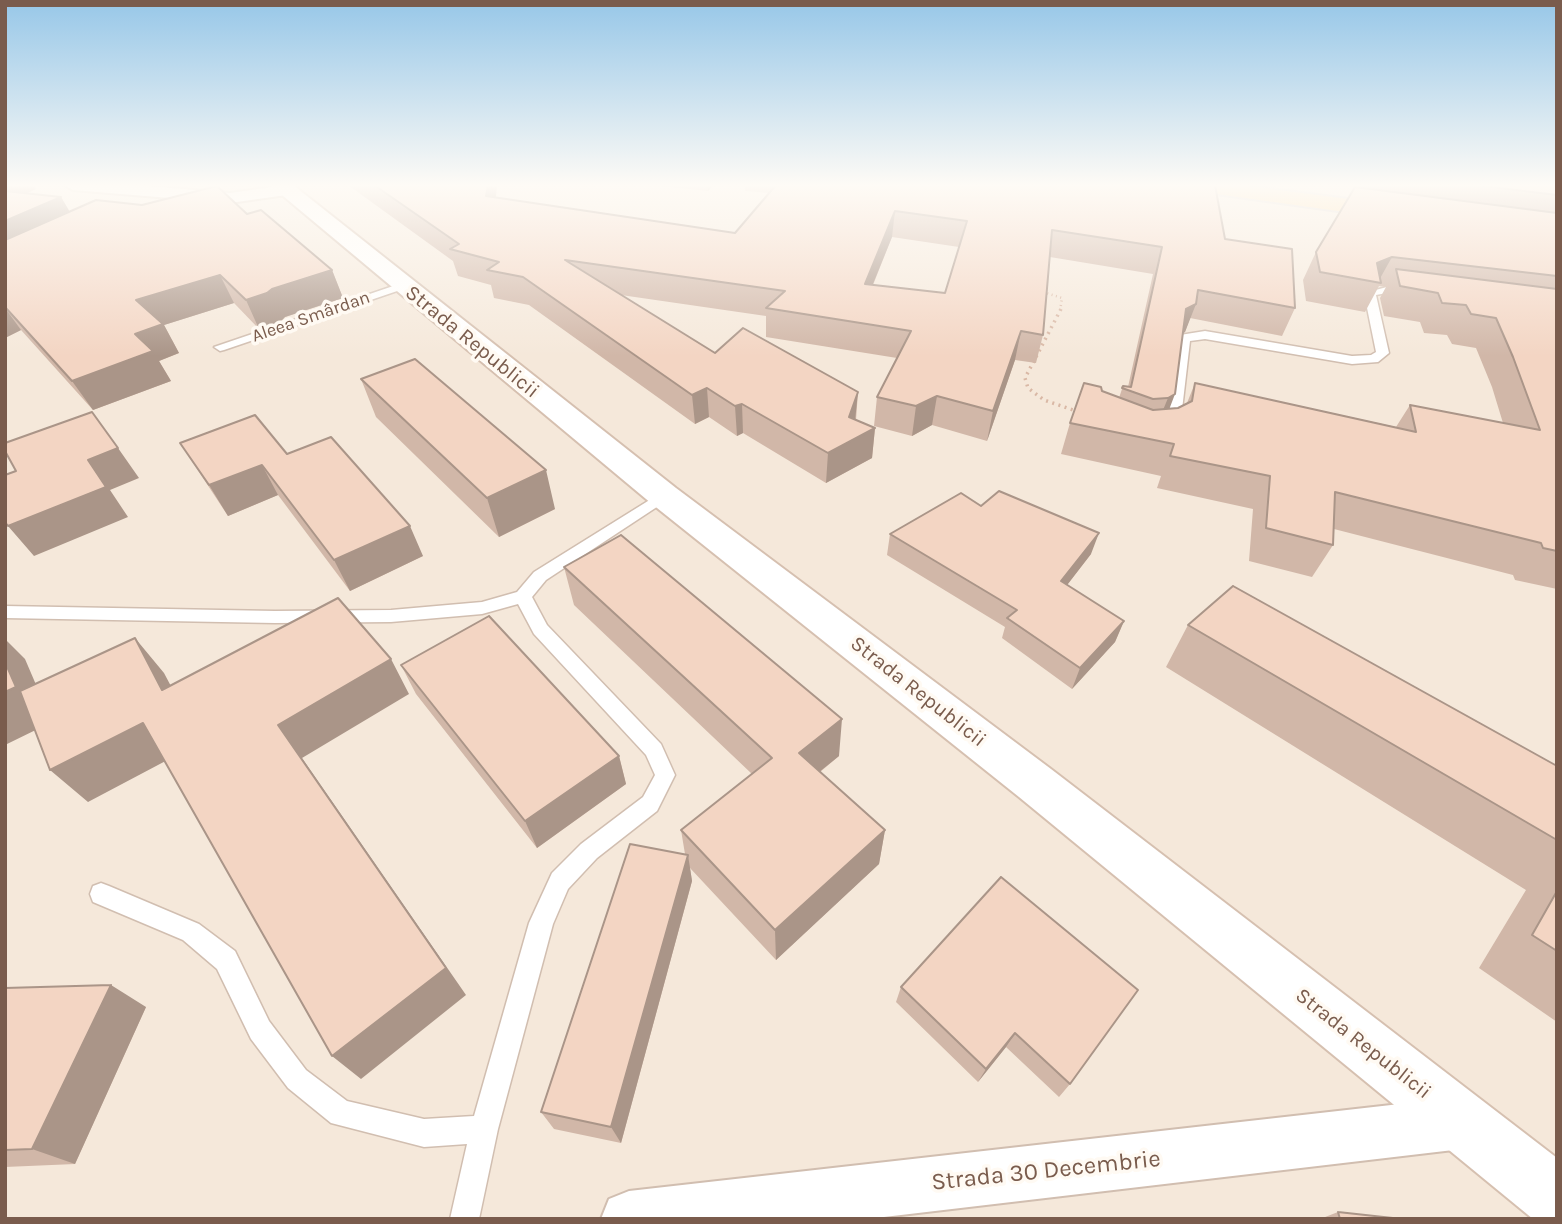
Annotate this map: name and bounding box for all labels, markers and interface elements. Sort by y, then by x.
street label: Strada Republicii [400,280,544,404]
street label: Aleea Smârdan [249,287,373,347]
street label: Strada Republicii [845,631,991,753]
street label: Strada Republicii [1290,983,1436,1105]
street label: Strada 30 Decembrie [930,1145,1162,1197]

